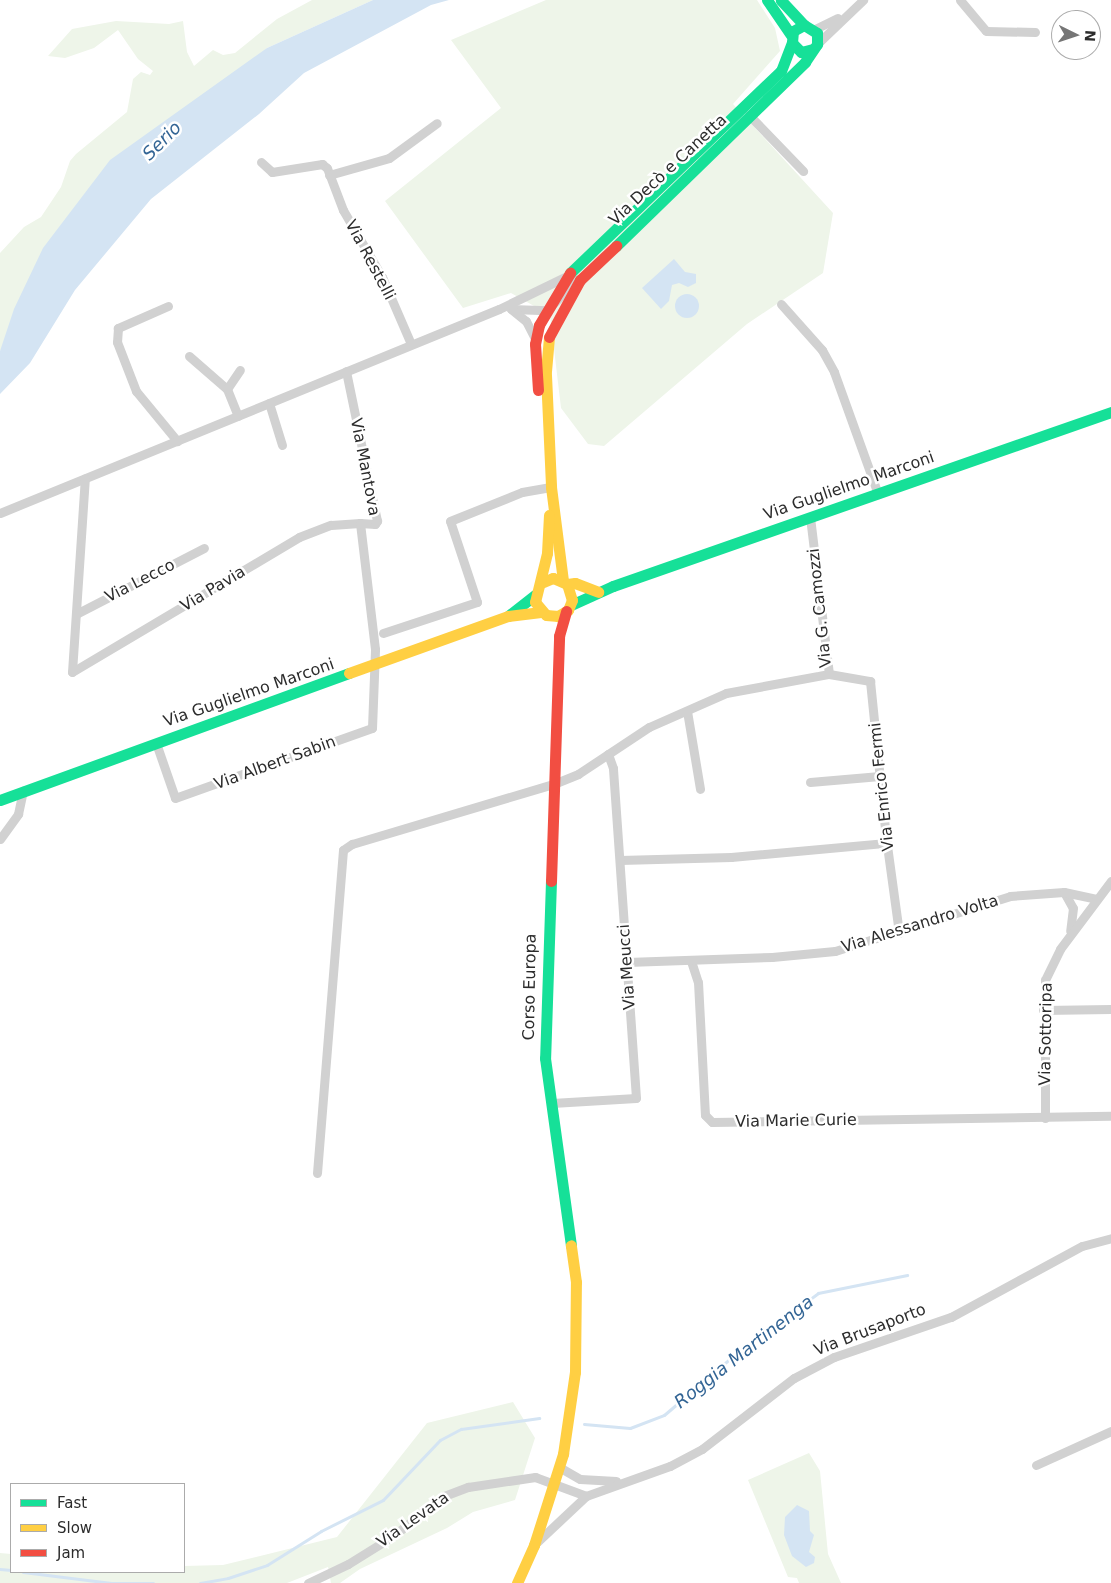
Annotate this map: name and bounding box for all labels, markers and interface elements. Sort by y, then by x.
north arrow [1051,10,1101,60]
text: N [1082,30,1098,42]
street label: Via Decò e Canetta [605,110,731,230]
water label: Serio [138,117,186,165]
street label: Via Restelli [341,217,399,303]
street label: Via Mantova [346,417,384,517]
street label: Via Guglielmo Marconi [761,448,937,524]
street label: Via G. Camozzi [804,547,836,669]
street label: Via Lecco [102,555,178,607]
street label: Via Pavia [177,562,249,616]
street label: Via Guglielmo Marconi [161,655,337,731]
street label: Via Enrico Fermi [866,722,898,852]
street label: Via Albert Sabin [212,732,338,794]
street label: Via Alessandro Volta [839,891,1001,957]
street label: Via Meucci [614,924,640,1010]
street label: Corso Europa [519,933,541,1041]
street label: Via Sottoripa [1036,982,1056,1086]
street label: Via Marie Curie [735,1110,857,1132]
water label: Roggia Martinenga [670,1291,818,1413]
street label: Via Brusaporto [811,1300,929,1360]
legend [10,1483,185,1573]
street label: Via Levata [373,1488,453,1552]
text: Fast [57,1494,87,1512]
text: Slow [57,1519,92,1537]
text: Jam [57,1544,85,1562]

